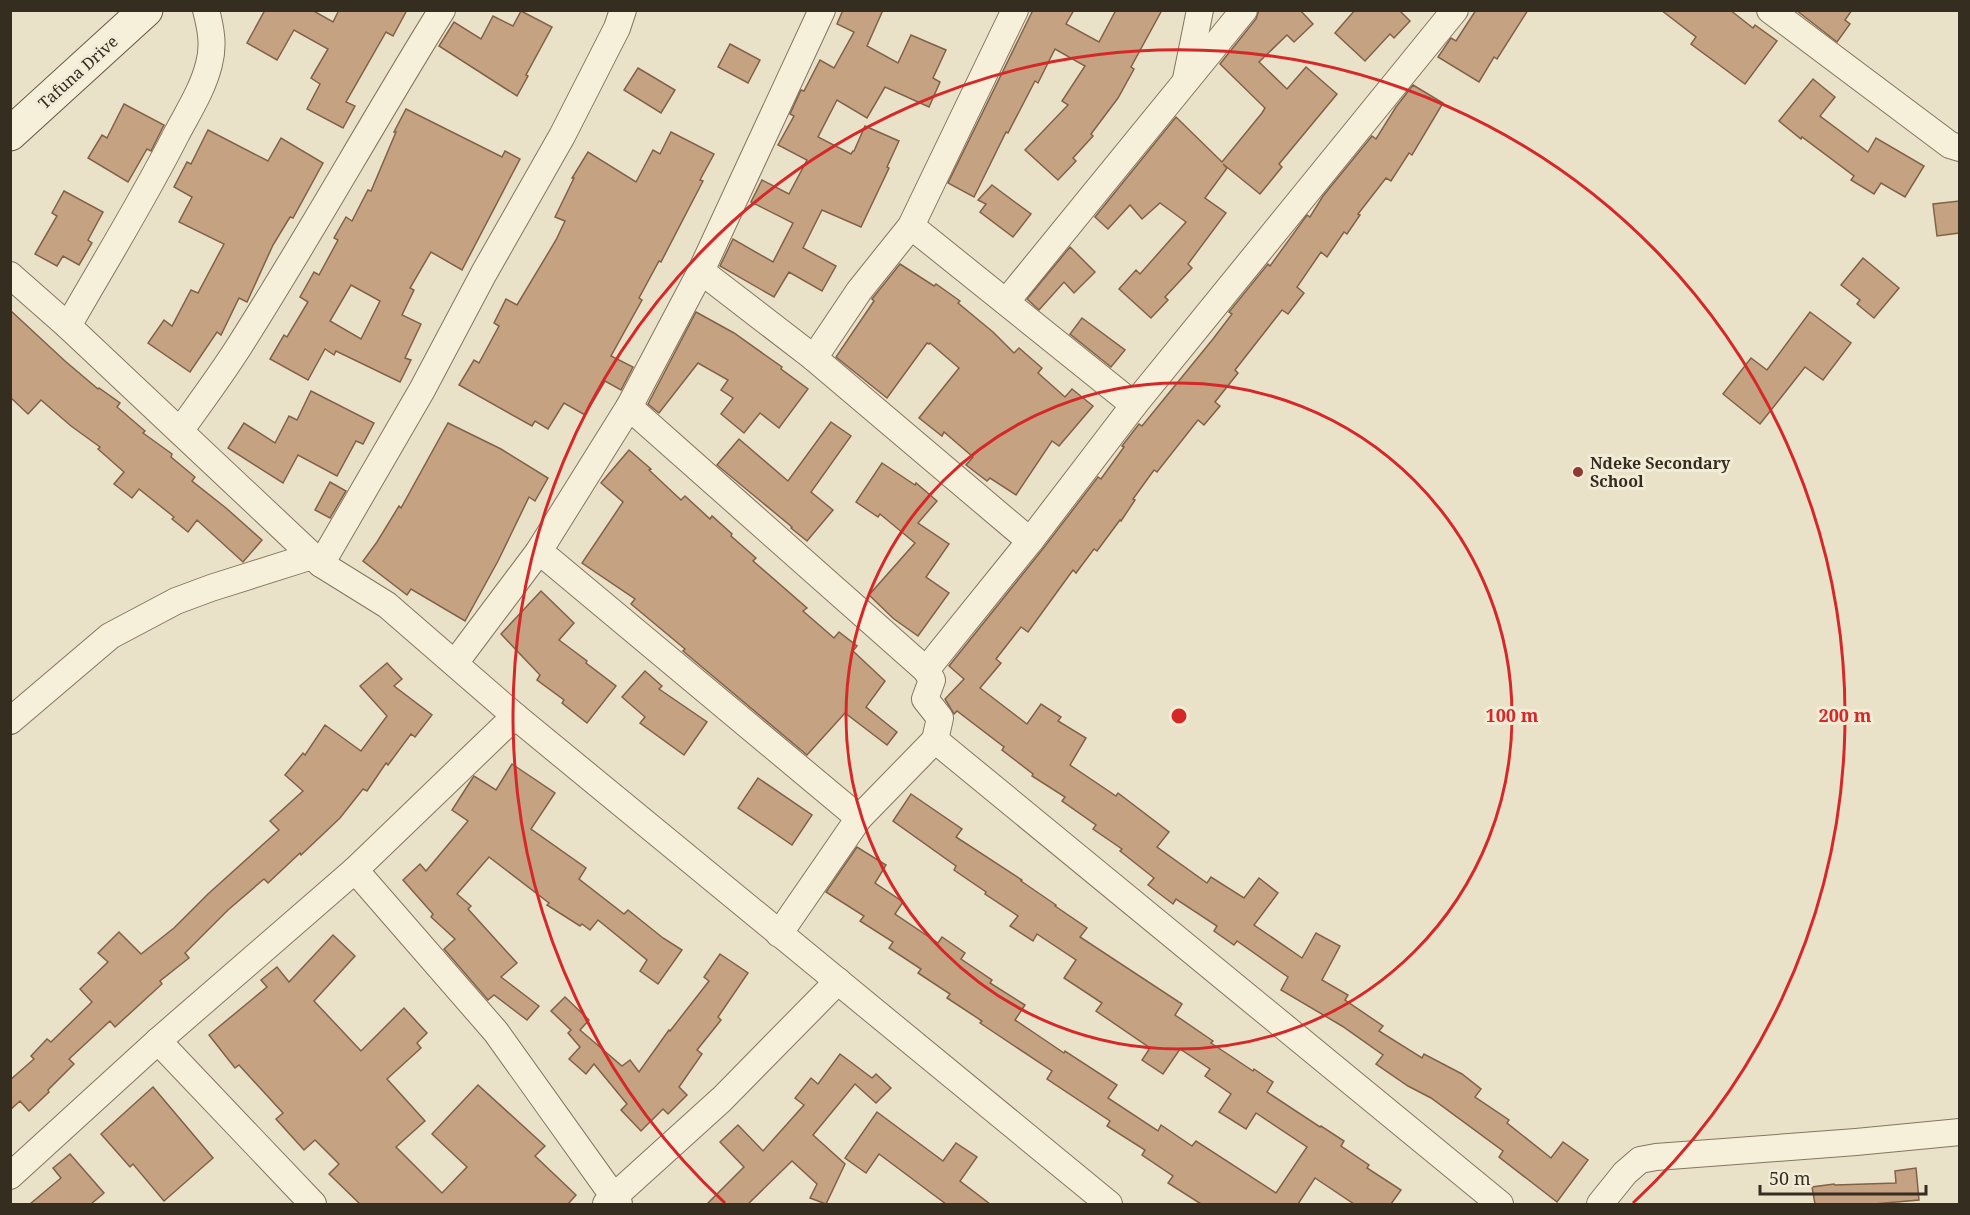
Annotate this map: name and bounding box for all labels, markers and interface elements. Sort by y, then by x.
street label: Tafuna Drive [33,30,123,114]
place label: Ndeke Secondary School [1590,452,1731,492]
marker: Ndeke Secondary School [1571,465,1585,479]
text: 100 m [1486,703,1539,727]
text: 200 m [1819,703,1872,727]
centre of rings [1169,706,1189,726]
scale bar [1760,1158,1926,1196]
text: 50 m [1769,1166,1811,1190]

